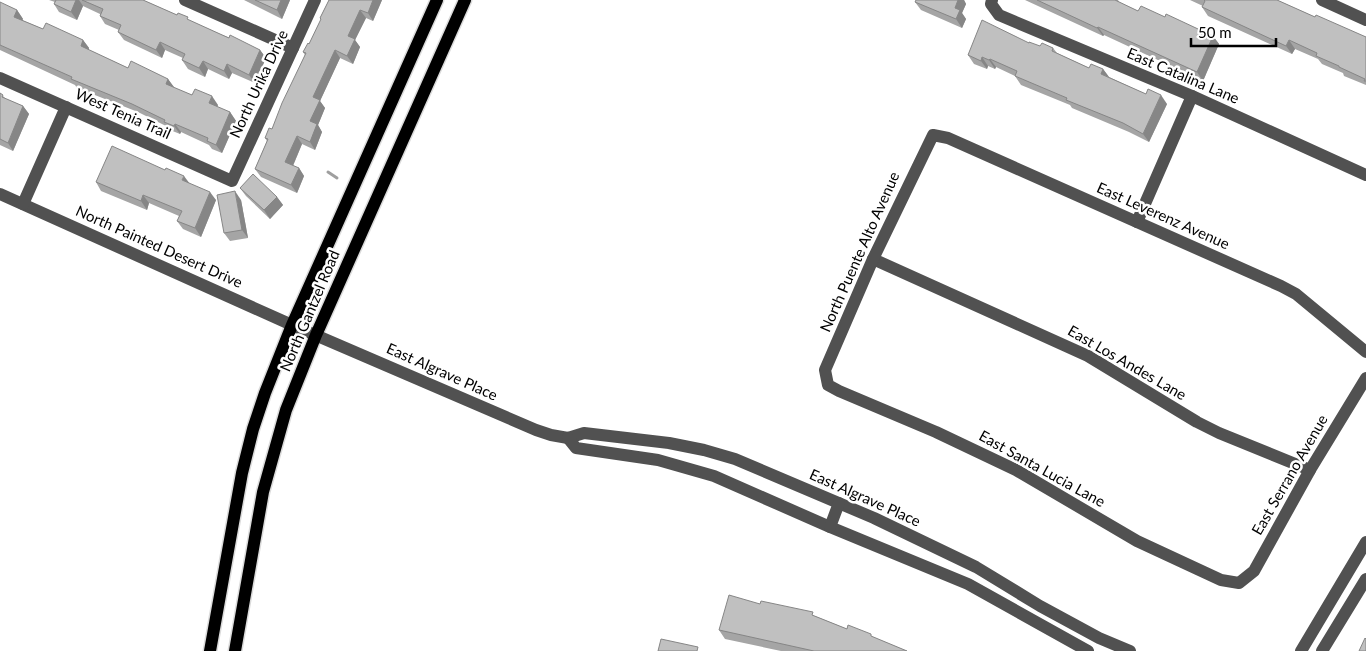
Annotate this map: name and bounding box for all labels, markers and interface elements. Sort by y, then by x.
scale bar [1191,15,1276,47]
text: 50 m [1198,23,1232,41]
street label: North Urika Drive [225,27,291,141]
street label: East Catalina Lane [1125,43,1242,107]
street label: West Tenia Trail [73,84,174,142]
street label: North Puente Alto Avenue [816,169,903,334]
street label: East Leverenz Avenue [1094,178,1233,252]
street label: North Painted Desert Drive [73,201,246,291]
street label: North Gantzel Road [275,247,343,374]
street label: East Los Andes Lane [1065,321,1190,403]
street label: East Algrave Place [384,339,501,404]
street label: East Serrano Avenue [1247,411,1331,538]
street label: East Santa Lucia Lane [976,426,1109,510]
street label: East Algrave Place [807,465,924,530]

